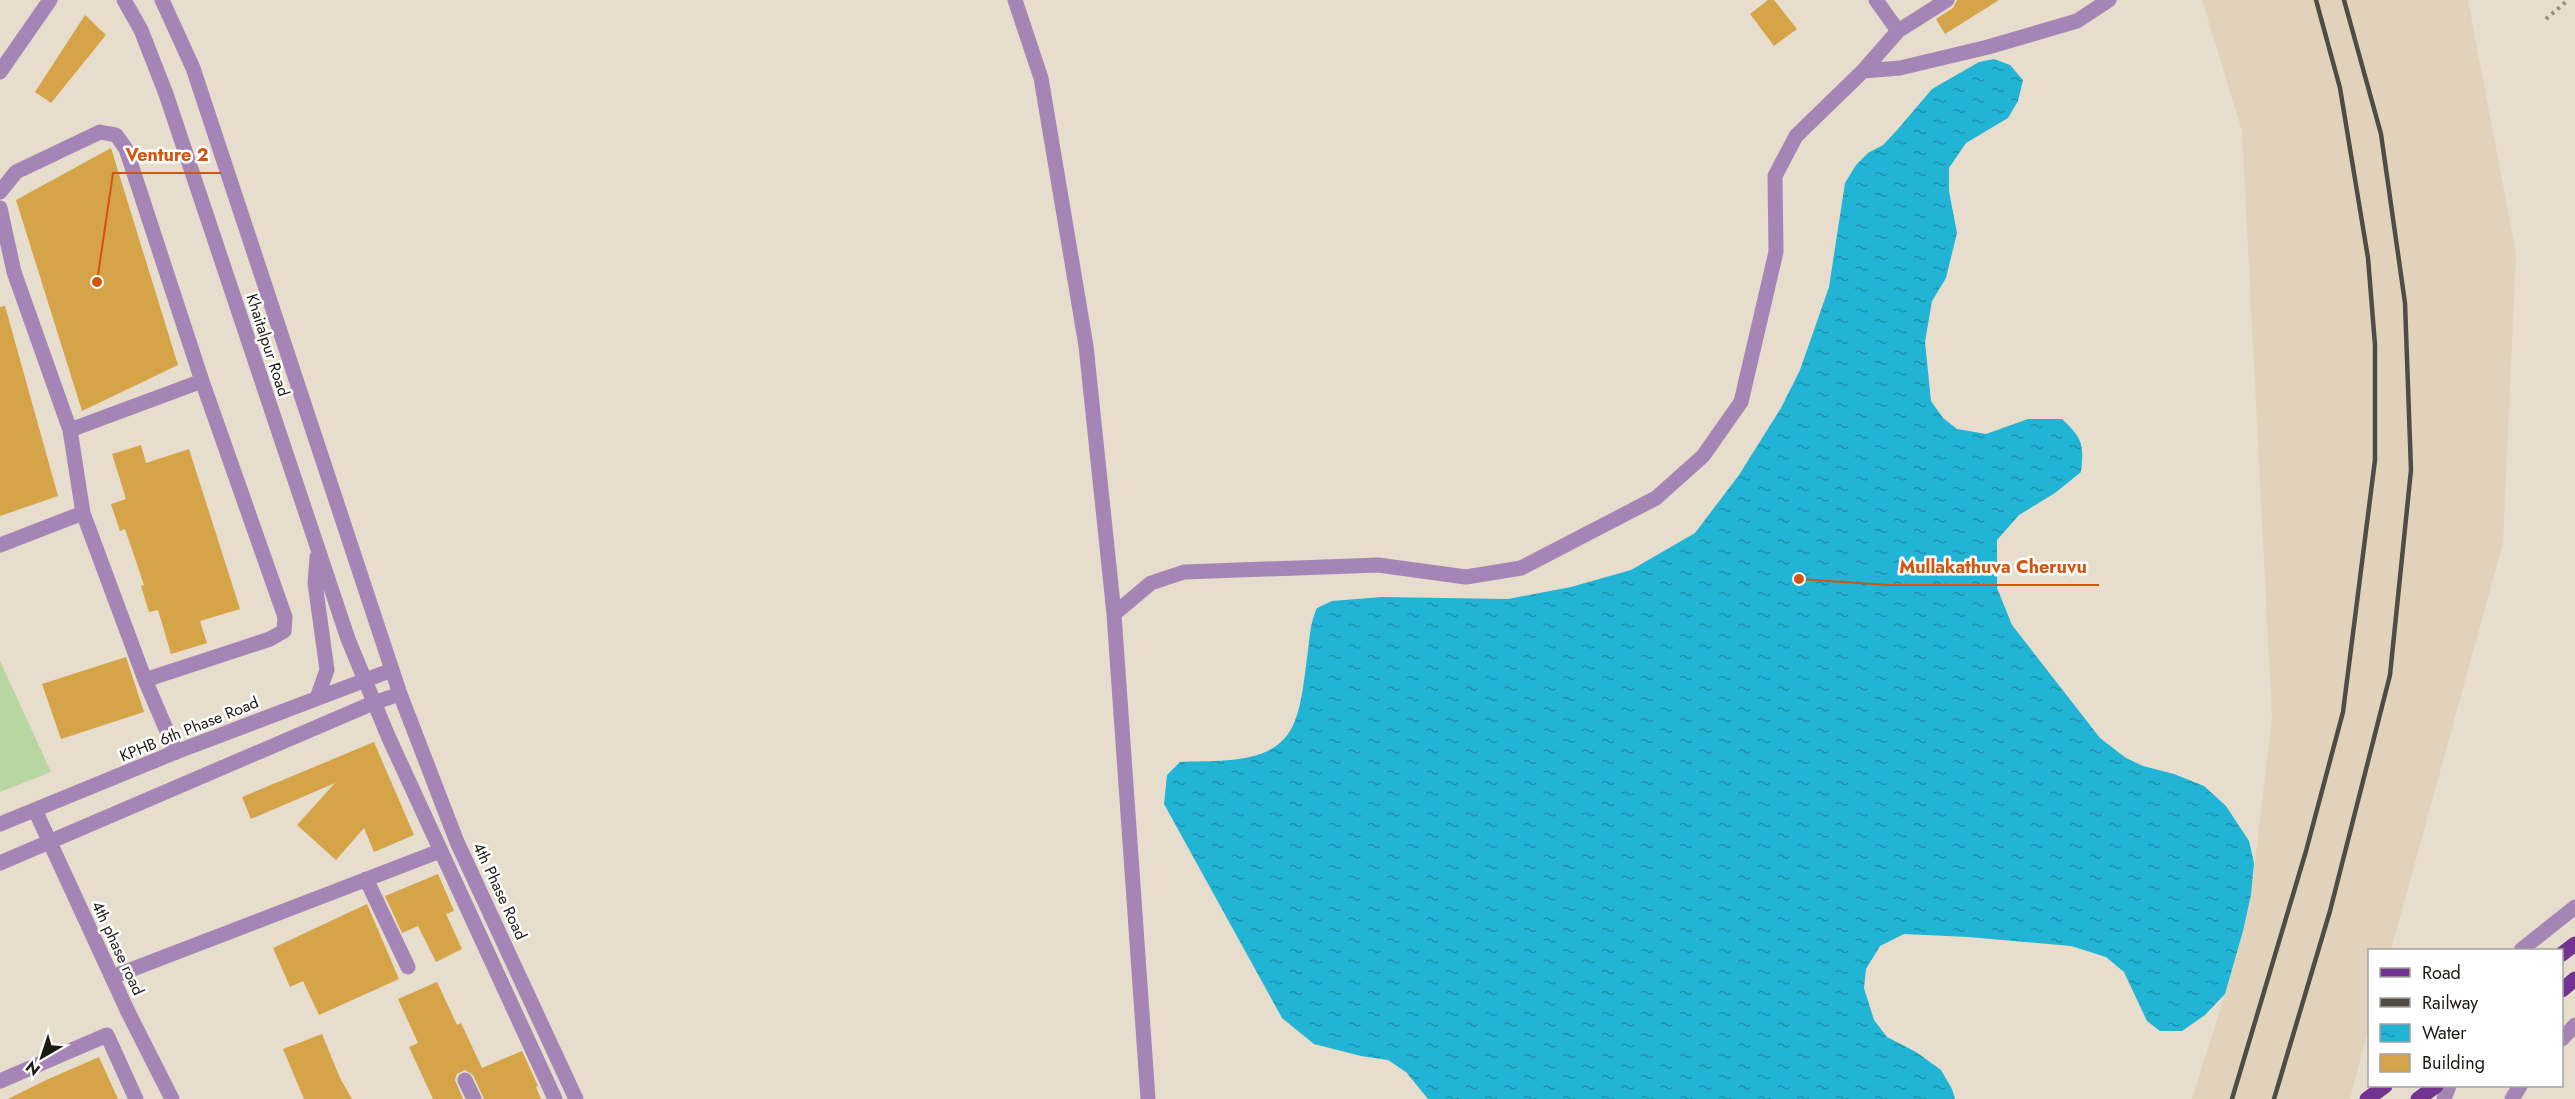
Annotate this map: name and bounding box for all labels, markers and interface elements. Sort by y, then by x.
callout: Venture 2 [113,137,221,173]
text: Venture 2 [124,142,209,168]
street label: Khaitalpur Road [241,291,295,399]
callout: Mullakathuva Cheruvu [1888,549,2099,585]
text: Mullakathuva Cheruvu [1899,554,2087,580]
street label: KPHB 6th Phase Road [116,691,262,767]
street label: 4th Phase Road [467,838,533,944]
street label: 4th phase road [86,897,150,999]
legend [2368,949,2563,1087]
text: Road [2422,960,2461,986]
text: Railway [2422,990,2478,1016]
text: Water [2422,1020,2467,1046]
north arrow [12,1027,72,1087]
text: Building [2422,1050,2485,1076]
text: N [21,1055,45,1081]

